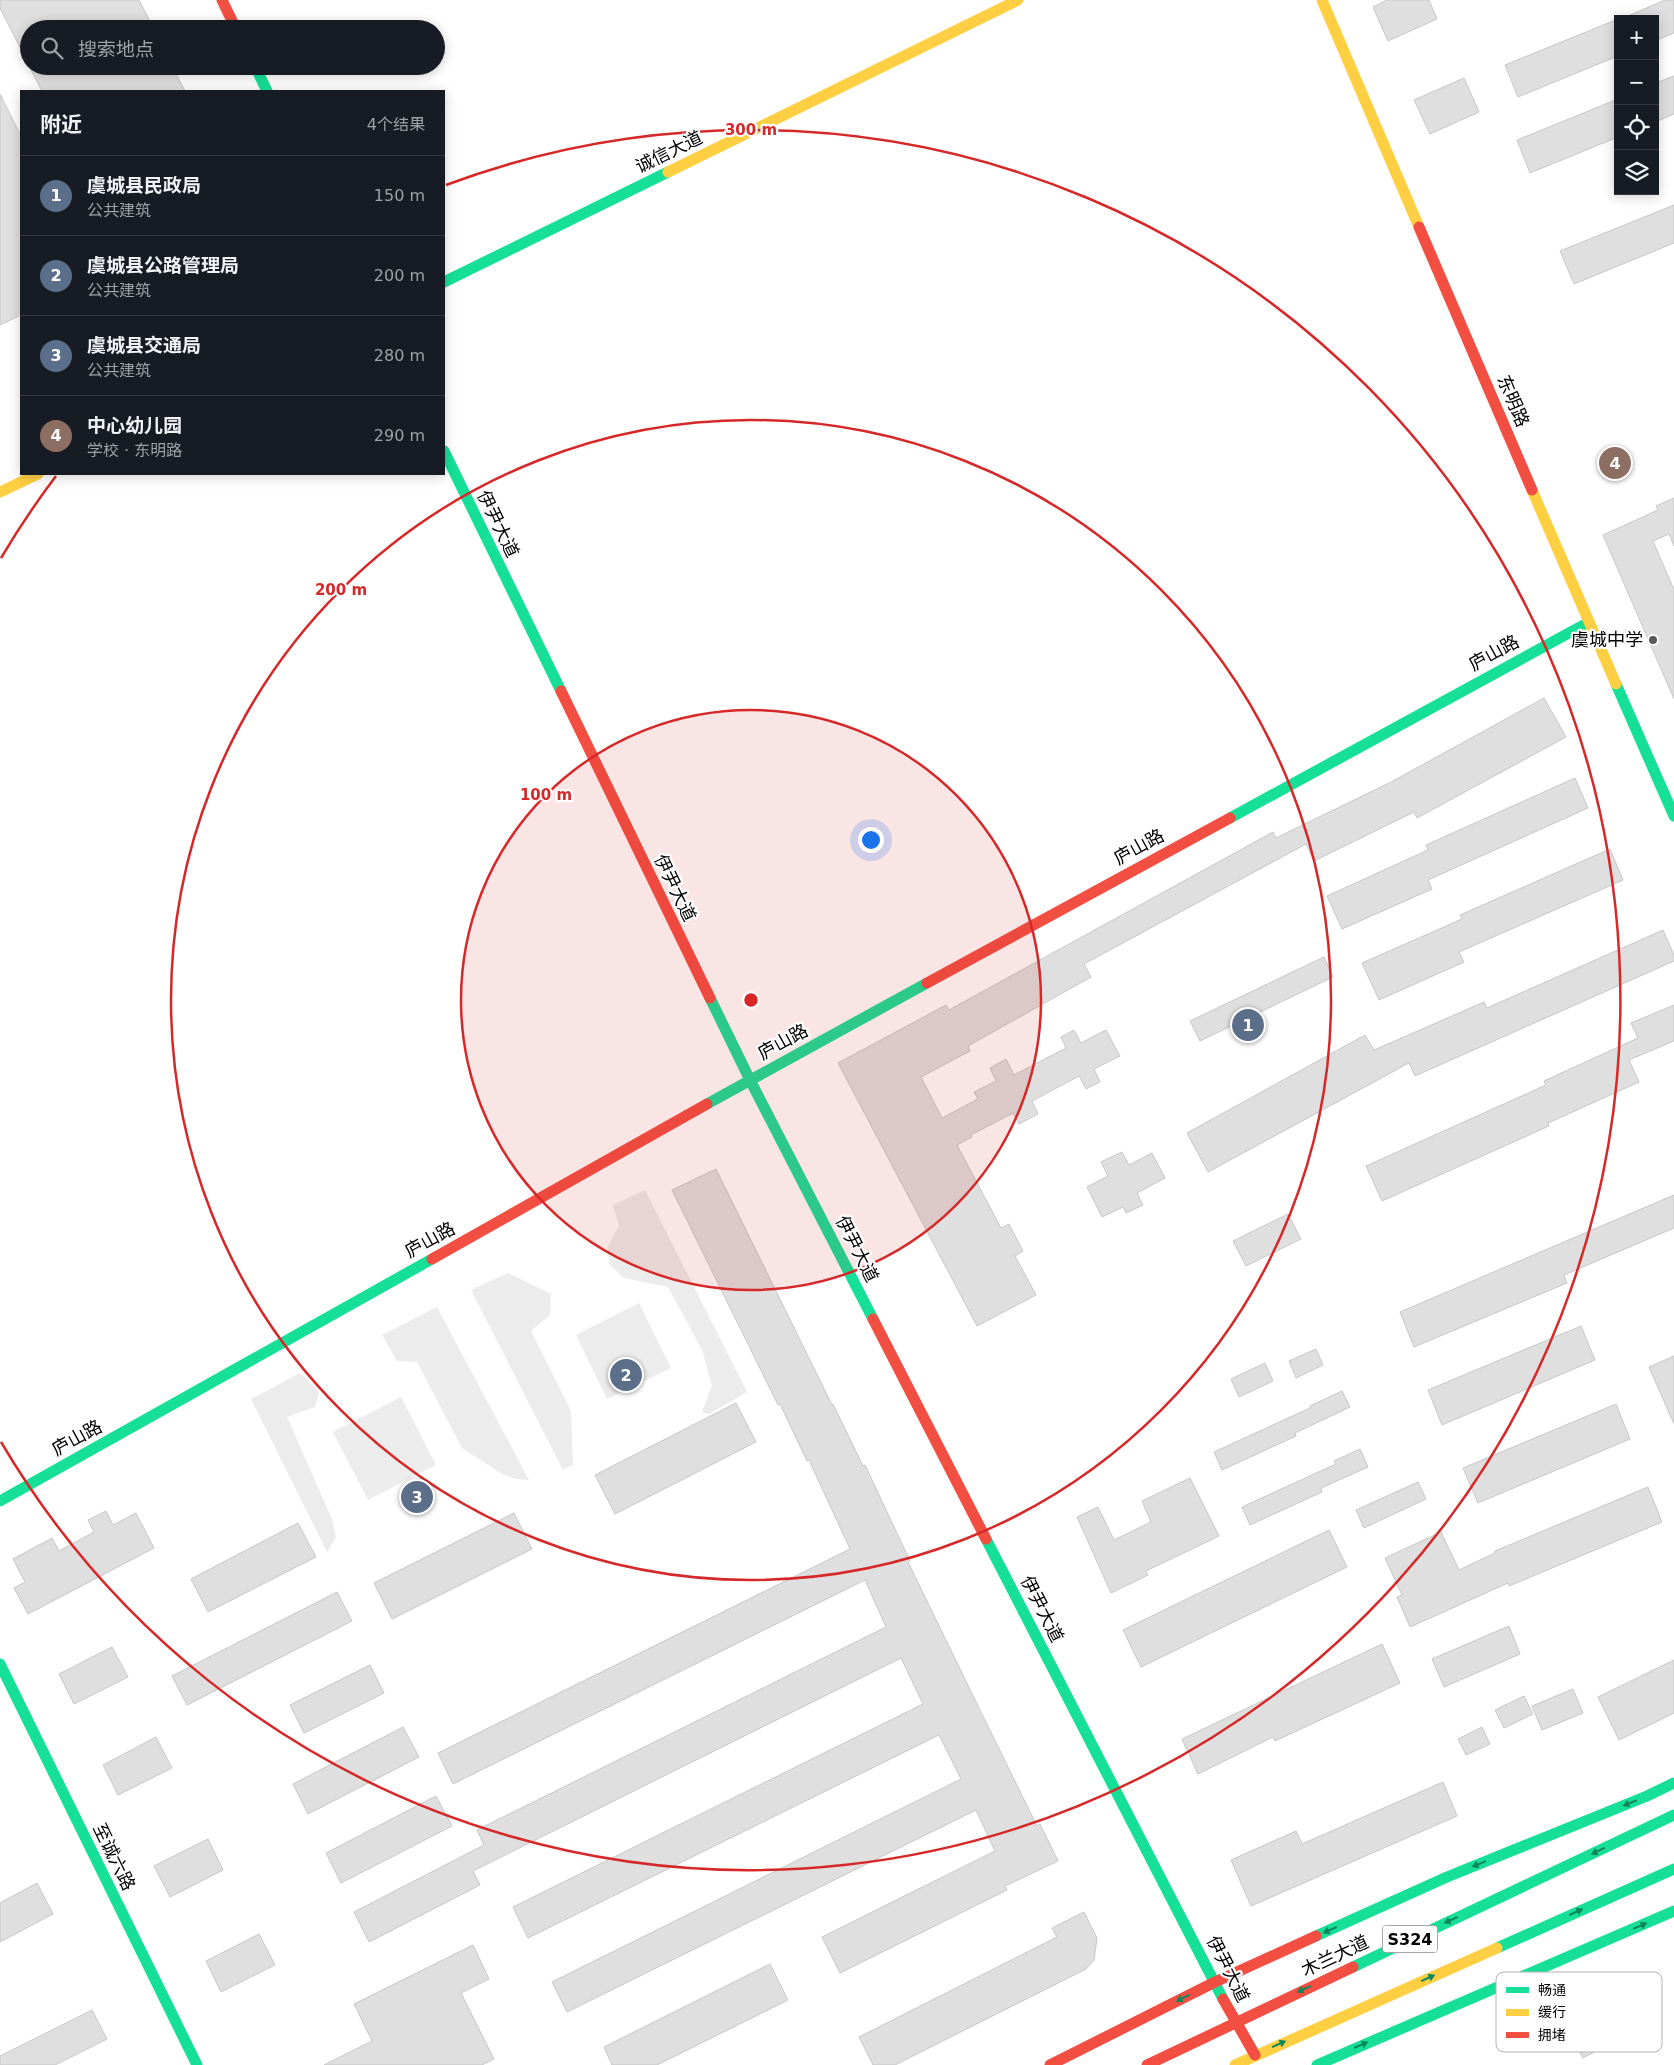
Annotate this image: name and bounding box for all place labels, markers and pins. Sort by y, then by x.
pin: 4 [1599,444,1631,482]
place label: 虞城中学 [1571,629,1643,650]
marker: 虞城中学 [1647,634,1659,646]
centre of rings [742,991,760,1009]
pin: 1 [1232,1006,1264,1044]
pin: 2 [610,1356,642,1394]
pin: 3 [401,1478,433,1516]

